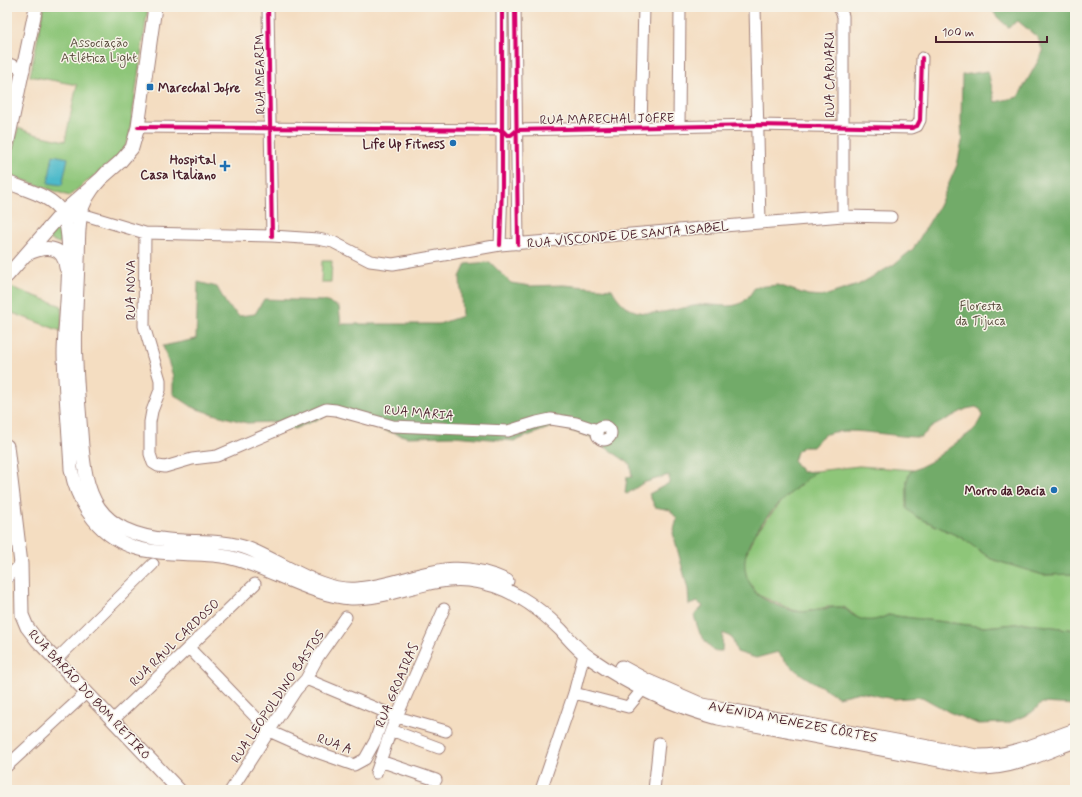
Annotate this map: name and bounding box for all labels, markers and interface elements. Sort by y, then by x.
scale bar [936,18,1047,44]
text: 100 m [942,25,974,41]
street label: RUA CARUARU [822,32,839,118]
street label: RUA MEARIM [251,34,270,114]
park label: Associação Atlética Light [61,35,137,68]
place label: Marechal Jofre [158,80,240,97]
marker: Marechal Jofre [145,82,155,92]
street label: RUA MARECHAL JOFRE [540,110,675,129]
place label: Life Up Fitness [363,136,445,153]
marker: Life Up Fitness [448,138,458,148]
place label: Hospital Casa Italiano [140,152,217,184]
marker: Hospital Casa Italiano [219,160,231,172]
street label: RUA VISCONDE DE SANTA ISABEL [527,218,730,253]
street label: RUA NOVA [123,260,140,320]
park label: Floresta da Tijuca [956,298,1006,330]
street label: RUA MARIA [383,402,454,425]
place label: Morro da Bacia [964,483,1046,500]
marker: Morro da Bacia [1049,485,1059,495]
street label: RUA RAUL CARDOSO [126,596,224,691]
street label: RUA BARÃO DO BOM RETIRO [24,626,154,764]
street label: RUA LEOPOLDINO BASTOS [227,627,329,766]
street label: RUA GROAIRAS [372,640,423,730]
street label: AVENIDA MENEZES CÔRTES [707,698,879,747]
street label: RUA A [315,730,354,759]

